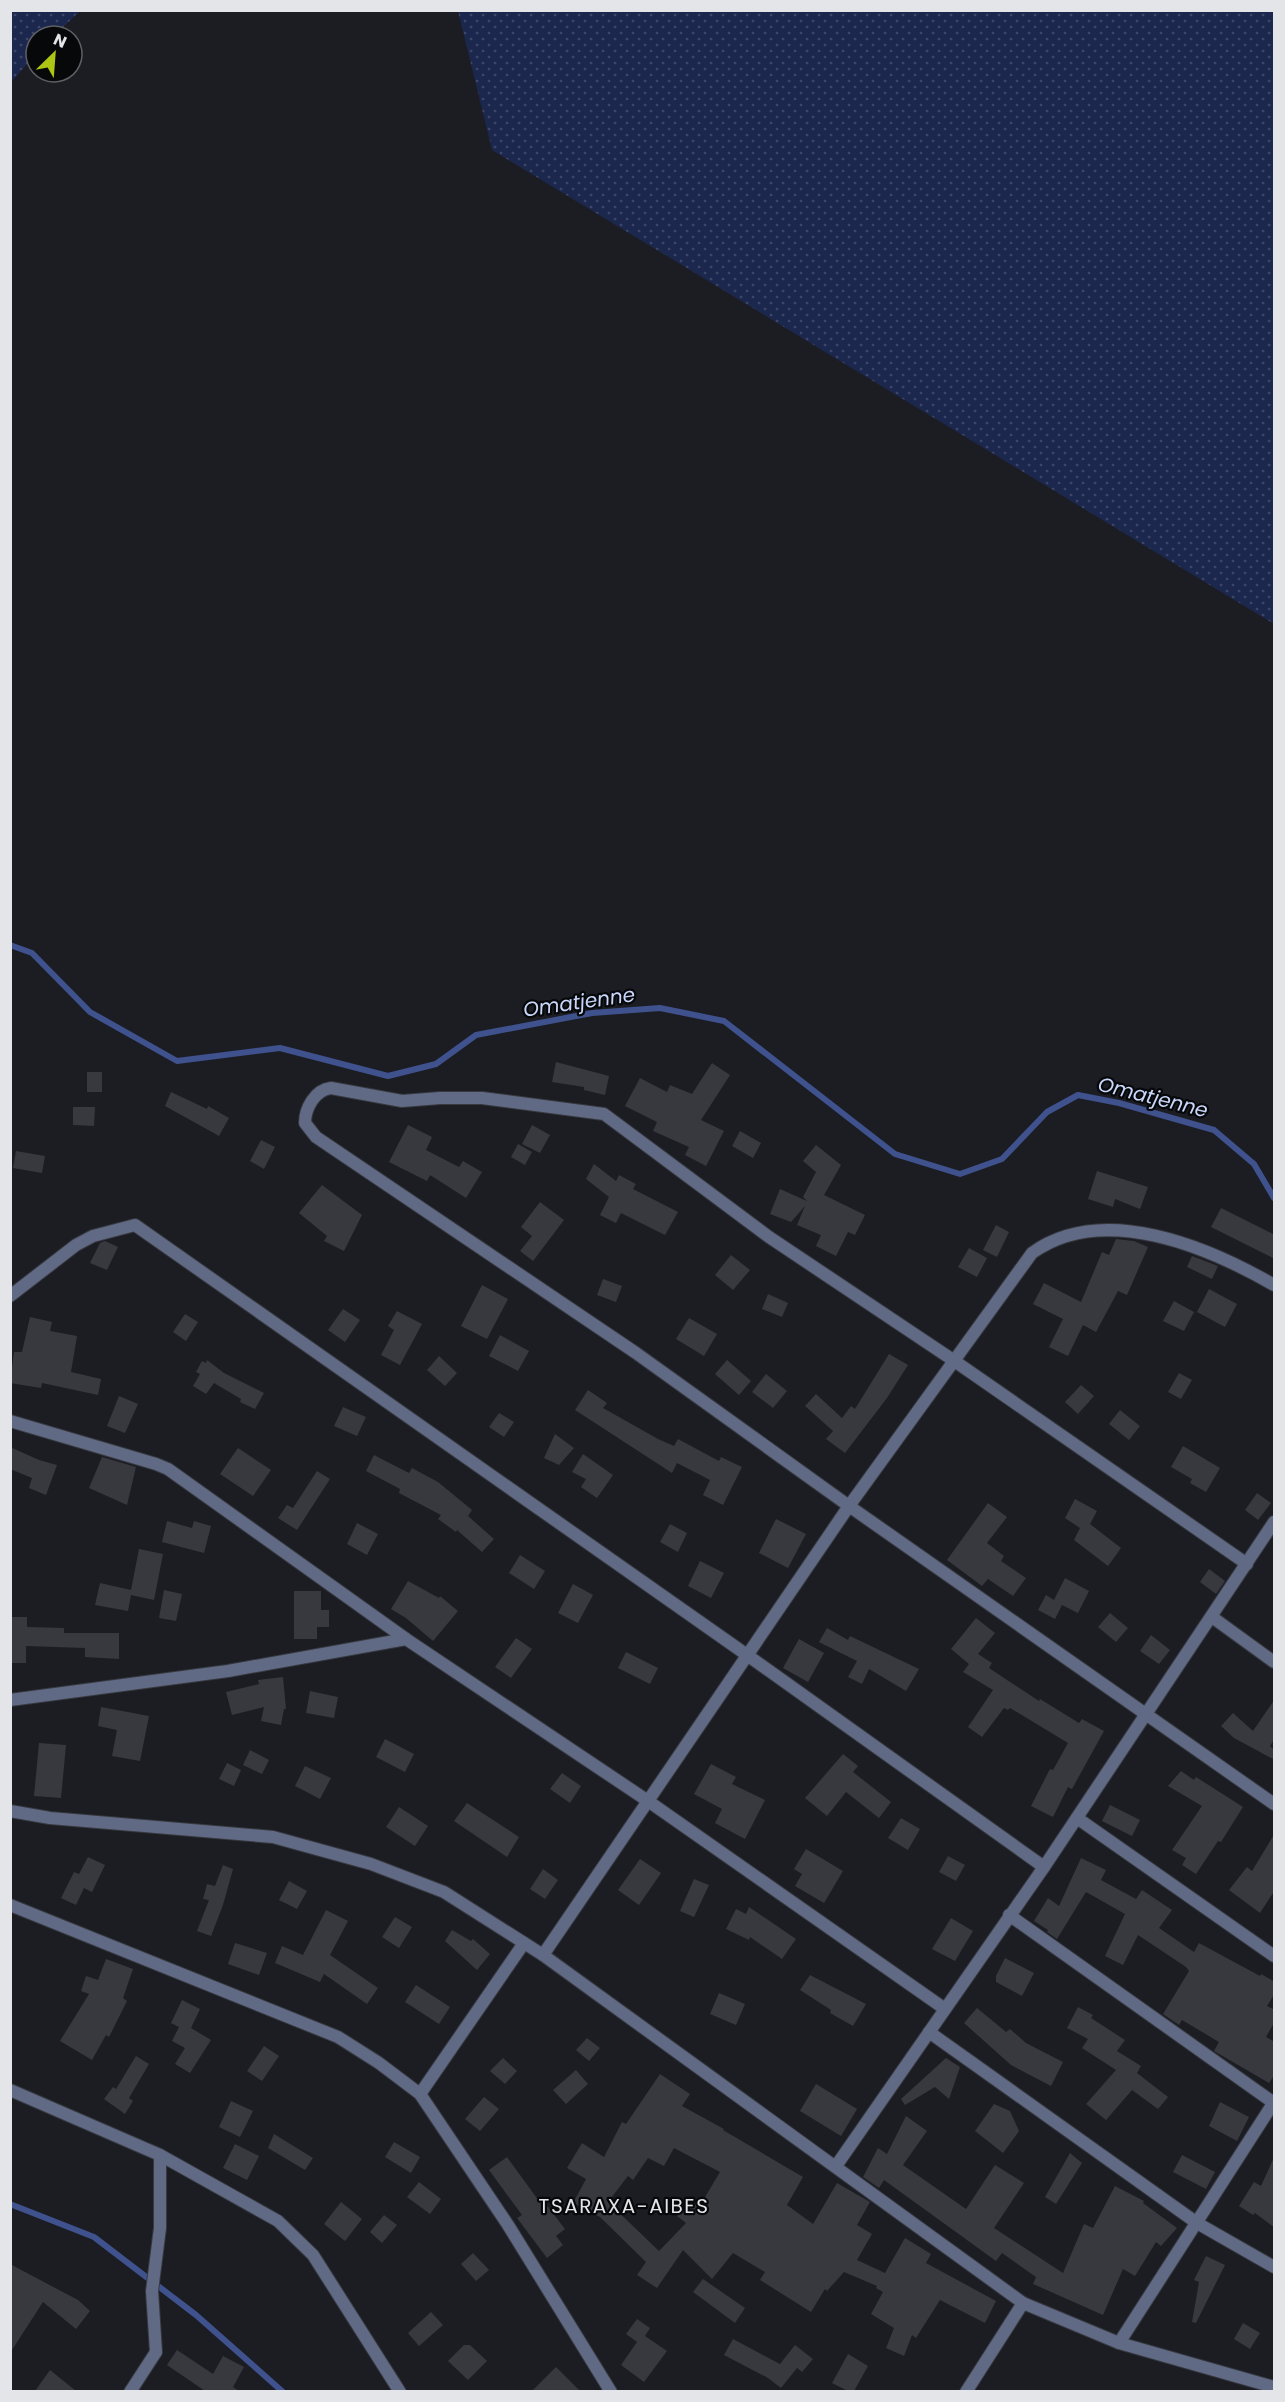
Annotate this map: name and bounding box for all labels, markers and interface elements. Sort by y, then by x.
north arrow [24,24,84,84]
text: N [50,28,70,54]
water label: Omatjenne [521,980,637,1024]
water label: Omatjenne [1095,1070,1211,1124]
district label: TSARAXA-AIBES [539,2192,709,2220]

